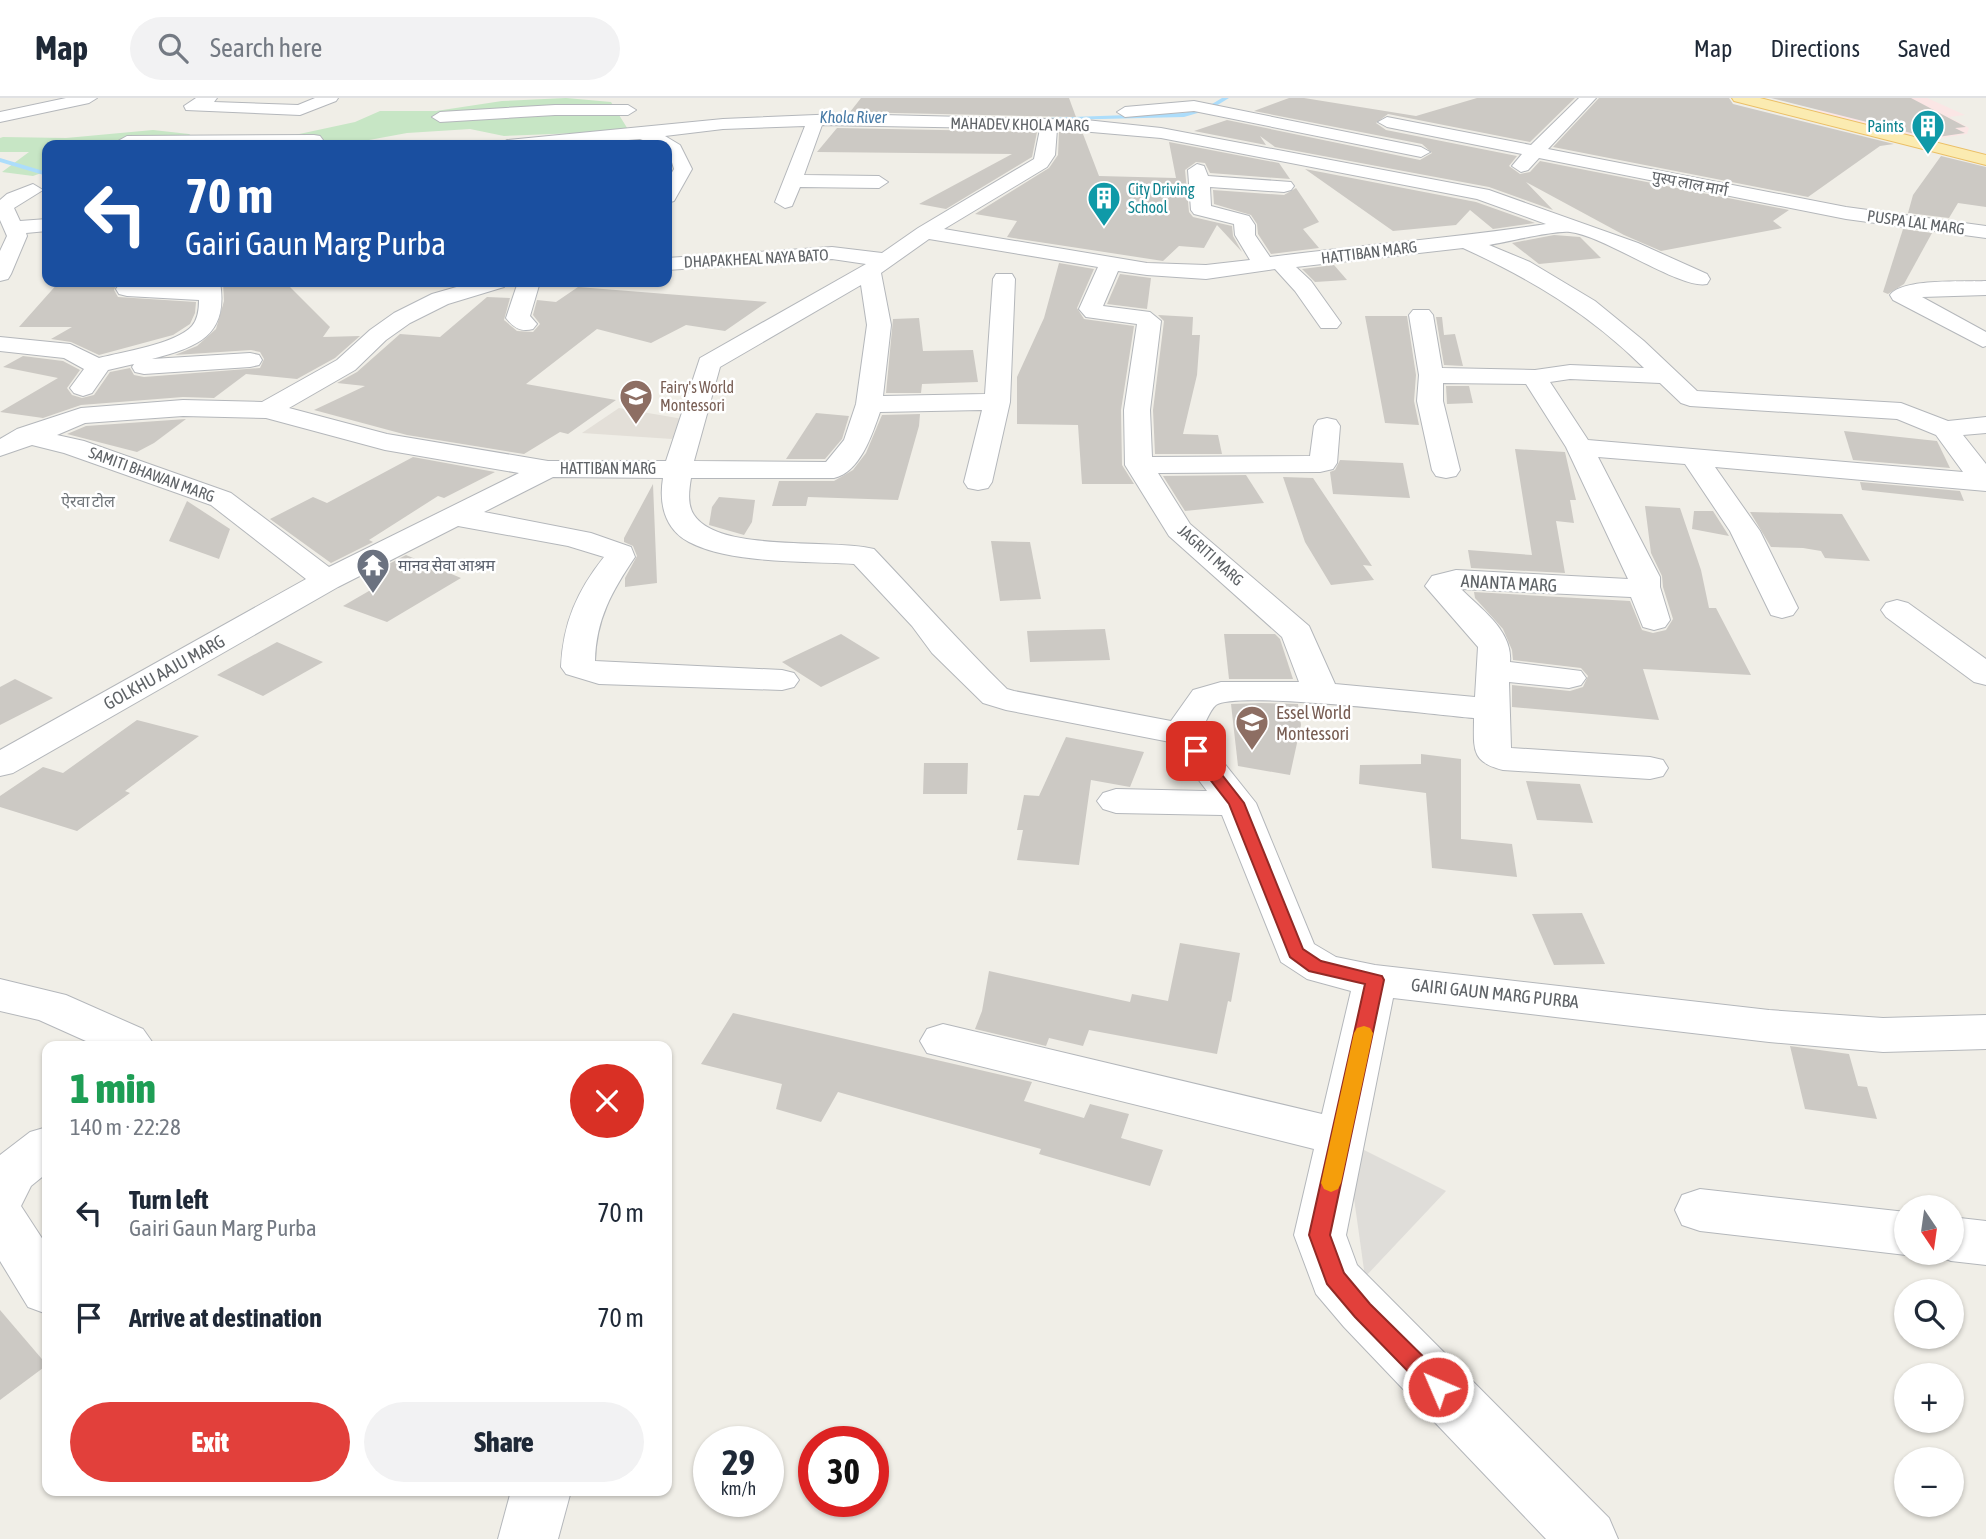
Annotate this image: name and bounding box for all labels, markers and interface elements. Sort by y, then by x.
search box [130,17,620,80]
text: Map [35,29,88,67]
icon: search [154,29,192,67]
text: Search here [210,33,322,63]
text: Map [1694,35,1732,62]
text: Directions [1770,35,1860,62]
text: Saved [1898,35,1951,62]
building icon: Paints [1909,107,1947,156]
water label: Khola River [820,108,888,126]
street label: MAHADEV KHOLA MARG [950,114,1090,134]
place label: Paints [1867,117,1904,135]
text: 70 m [185,167,273,223]
street label: पुस्प लाल मार्ग [1650,167,1731,201]
icon: left [70,168,161,259]
building icon: City Driving School [1085,179,1123,228]
place label: City Driving School [1128,180,1195,216]
street label: PUSPA LAL MARG [1866,206,1966,238]
text: Gairi Gaun Marg Purba [185,225,446,262]
street label: HATTIBAN MARG [1320,237,1418,267]
street label: DHAPAKHEAL NAYA BATO [683,245,829,271]
school or university icon: Fairy's World Montessori [617,377,655,426]
place label: Fairy's World Montessori [660,378,734,414]
street label: SAMITI BHAWAN MARG [87,443,217,505]
street label: HATTIBAN MARG [560,459,656,477]
district label: ऐरवा टोल [61,492,116,510]
street label: JAGRITI MARG [1175,521,1247,589]
temple icon: मानव सेवा आश्रम [354,546,392,595]
place label: मानव सेवा आश्रम [398,556,495,574]
street label: ANANTA MARG [1460,570,1558,596]
street label: GOLKHU AAJU MARG [100,630,228,714]
place label: Essel World Montessori [1276,702,1351,744]
school or university icon: Essel World Montessori [1233,703,1271,752]
pin [1166,721,1226,781]
icon: arrive [1177,732,1215,770]
street label: GAIRI GAUN MARG PURBA [1410,974,1580,1012]
text: 1 min [70,1064,156,1112]
button: close [570,1064,644,1138]
text: 140 m · 22:28 [70,1114,181,1140]
text: Turn left [129,1185,209,1215]
icon: left [70,1194,108,1232]
north arrow [1894,1195,1964,1265]
map controls [1894,1195,1964,1517]
text: 70 m [597,1198,644,1228]
text: Gairi Gaun Marg Purba [129,1215,317,1241]
button: search [1894,1279,1964,1349]
icon: arrive [70,1299,108,1337]
text: Arrive at destination [129,1303,322,1333]
text: 70 m [597,1303,644,1333]
position arrow [1401,1350,1475,1424]
button: + [1894,1363,1964,1433]
button: Exit [70,1402,350,1482]
button: Share [364,1402,644,1482]
speed limit sign: 30 [798,1426,889,1517]
text: 29 [722,1442,755,1482]
button: − [1894,1447,1964,1517]
text: km/h [721,1478,756,1499]

